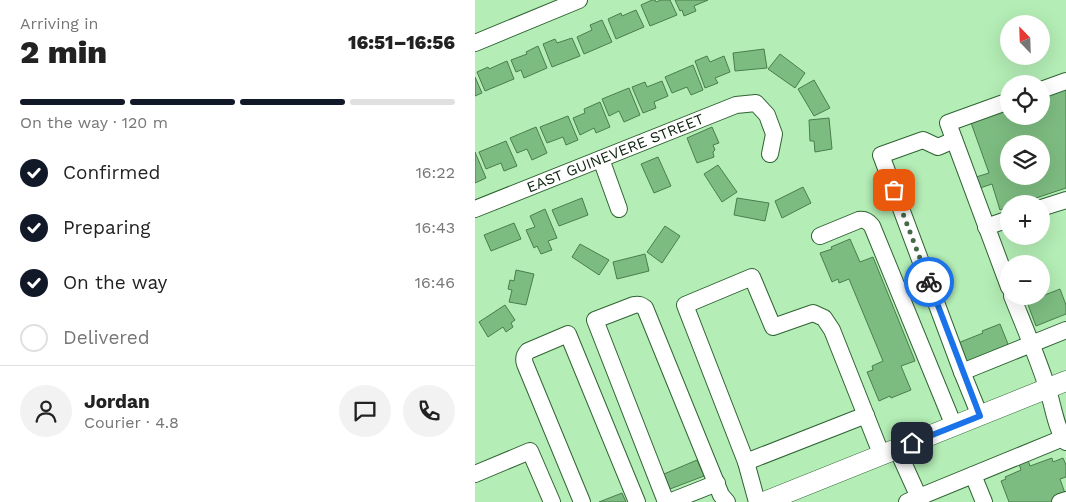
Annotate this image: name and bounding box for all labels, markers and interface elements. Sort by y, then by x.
text: Arriving in [20,14,98,33]
north arrow [1000,15,1050,65]
map controls [1000,15,1050,305]
text: 16:51–16:56 [348,31,455,54]
text: 2 min [20,33,107,71]
button: locate [1000,75,1050,125]
street label: EAST GUINEVERE STREET [524,110,707,197]
text: On the way · 120 m [20,113,168,132]
button: layers [1000,135,1050,185]
icon: check [20,159,48,187]
text: Confirmed [63,161,160,184]
text: 16:22 [416,163,455,182]
pin [873,169,915,211]
icon: bag [880,176,908,204]
button: + [1000,195,1050,245]
icon: check [20,214,48,242]
text: Preparing [63,216,150,239]
text: 16:43 [415,218,455,237]
button: − [1000,255,1050,305]
courier [904,257,954,307]
icon: bike [915,268,943,296]
icon: check [20,269,48,297]
text: On the way [63,271,167,294]
text: 16:46 [415,273,455,292]
text: Delivered [63,326,150,349]
button: person [20,385,72,437]
button: chat [339,385,391,437]
button: phone [403,385,455,437]
text: Jordan [84,390,150,413]
text: Courier · 4.8 [84,413,179,432]
pin [891,422,933,464]
icon: home [898,429,926,457]

